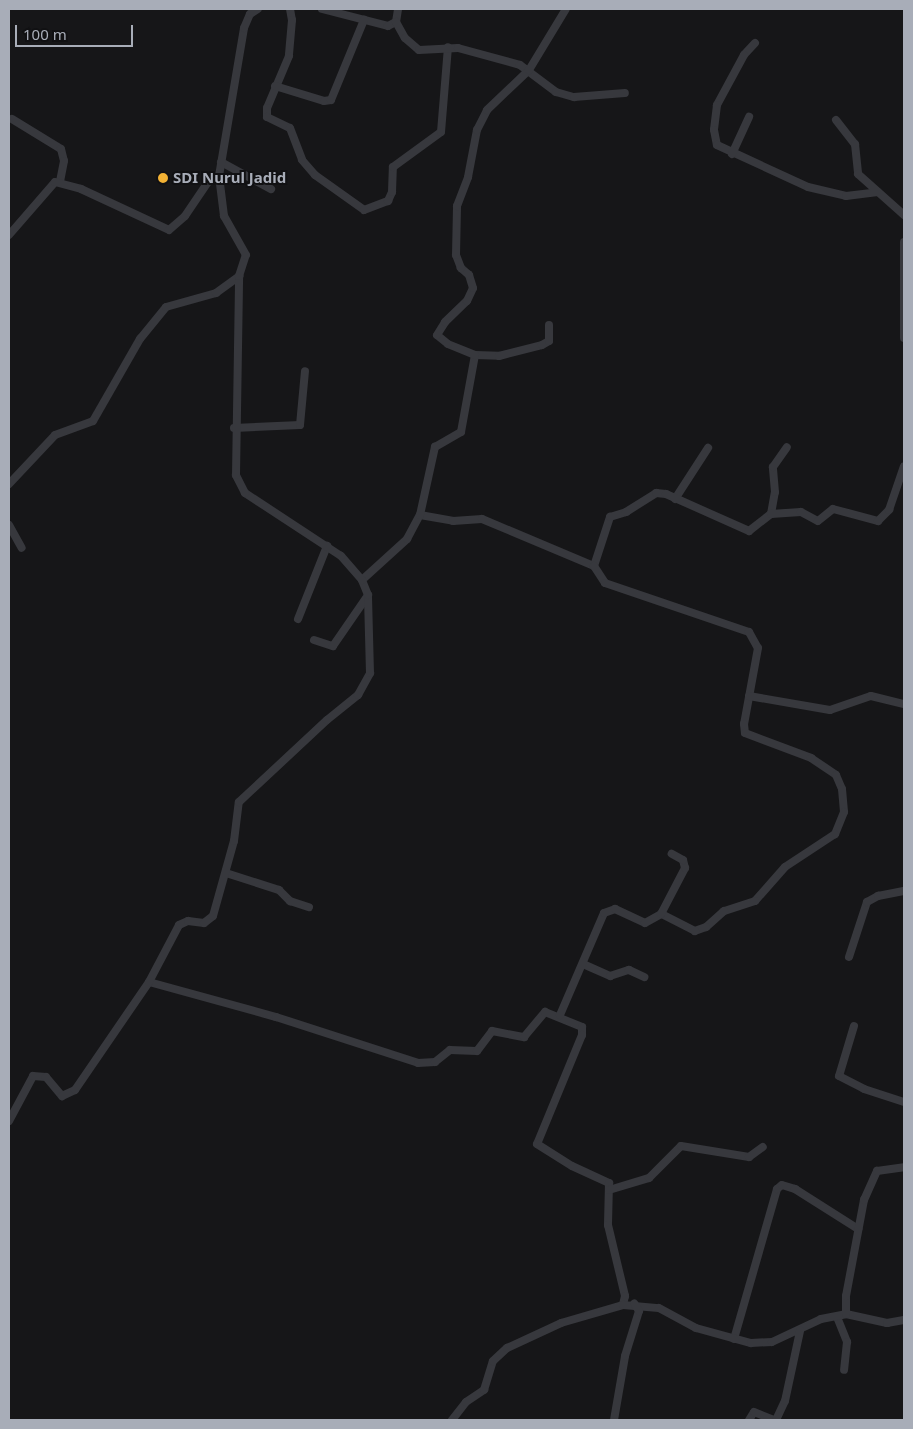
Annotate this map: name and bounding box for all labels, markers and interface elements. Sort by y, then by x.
scale bar [18,15,135,47]
text: 100 m [23,24,67,44]
place label: SDI Nurul Jadid [173,169,286,187]
marker: SDI Nurul Jadid [157,172,169,184]

